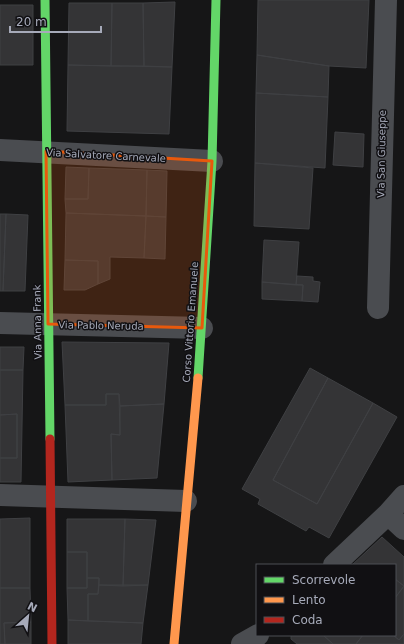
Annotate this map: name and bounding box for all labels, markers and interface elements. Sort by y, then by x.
scale bar [10,8,101,34]
text: 20 m [16,15,47,29]
street label: Via San Giuseppe [375,110,388,198]
street label: Via Salvatore Carnevale [46,147,166,164]
street label: Corso Vittorio Emanuele [181,261,200,383]
street label: Via Anna Frank [31,284,44,360]
street label: Via Pablo Neruda [58,319,144,332]
legend [256,564,396,636]
text: Scorrevole [292,573,356,587]
text: Lento [292,593,326,607]
north arrow [8,596,48,636]
text: N [25,600,39,615]
text: Coda [292,613,323,627]

